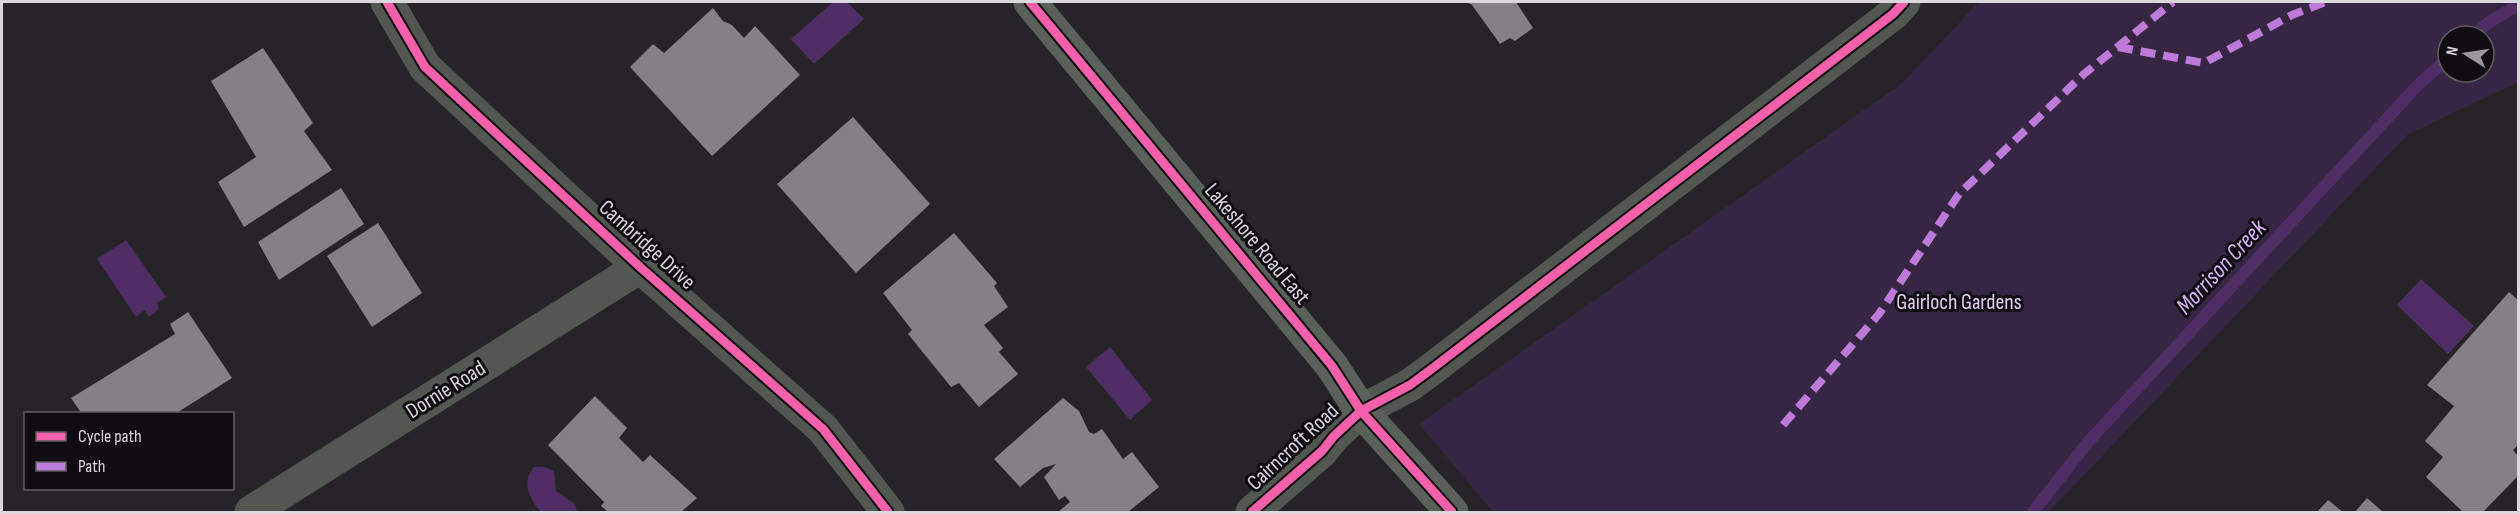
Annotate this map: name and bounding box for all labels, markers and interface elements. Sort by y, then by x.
north arrow [2436,24,2496,84]
text: N [2443,45,2463,57]
street label: Lakeshore Road East [1198,178,1316,310]
street label: Cambridge Drive [593,194,701,296]
water label: Morrison Creek [2170,213,2273,320]
park label: Gairloch Gardens [1896,289,2022,316]
street label: Dornie Road [401,355,491,425]
street label: Cairncroft Road [1242,398,1344,496]
legend [24,412,234,490]
text: Cycle path [78,426,142,447]
text: Path [78,456,106,477]

